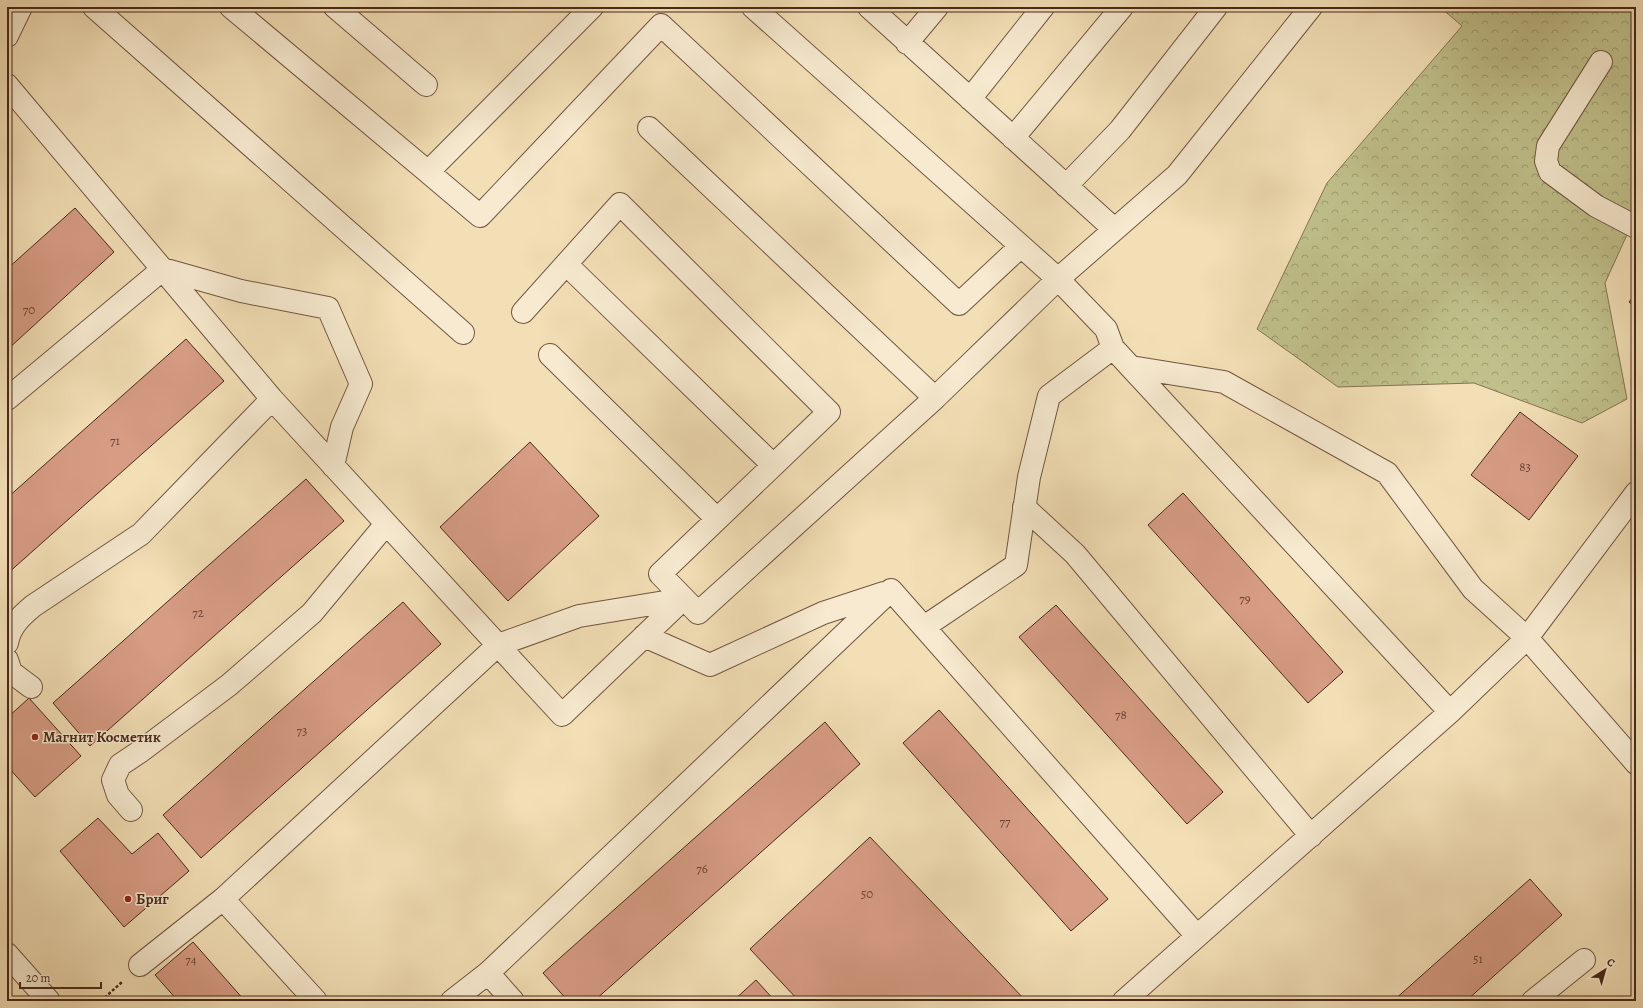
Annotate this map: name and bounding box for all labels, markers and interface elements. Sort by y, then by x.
house number: 70 [23,301,35,318]
house number: 71 [110,432,121,449]
house number: 83 [1519,458,1531,475]
house number: 79 [1239,590,1251,607]
house number: 72 [192,604,204,621]
house number: 78 [1115,706,1127,723]
house number: 73 [297,722,307,739]
place label: Магнит Косметик [43,727,161,747]
marker: Магнит Косметик [30,732,40,742]
house number: 77 [1000,813,1011,830]
house number: 76 [696,860,708,877]
house number: 50 [861,885,873,902]
place label: Бриг [136,889,169,909]
marker: Бриг [123,894,133,904]
house number: 51 [1473,950,1484,967]
north arrow [1585,950,1625,990]
house number: 74 [185,951,197,968]
text: С [1603,954,1618,971]
scale bar [20,964,101,990]
text: 20 m [26,970,50,986]

